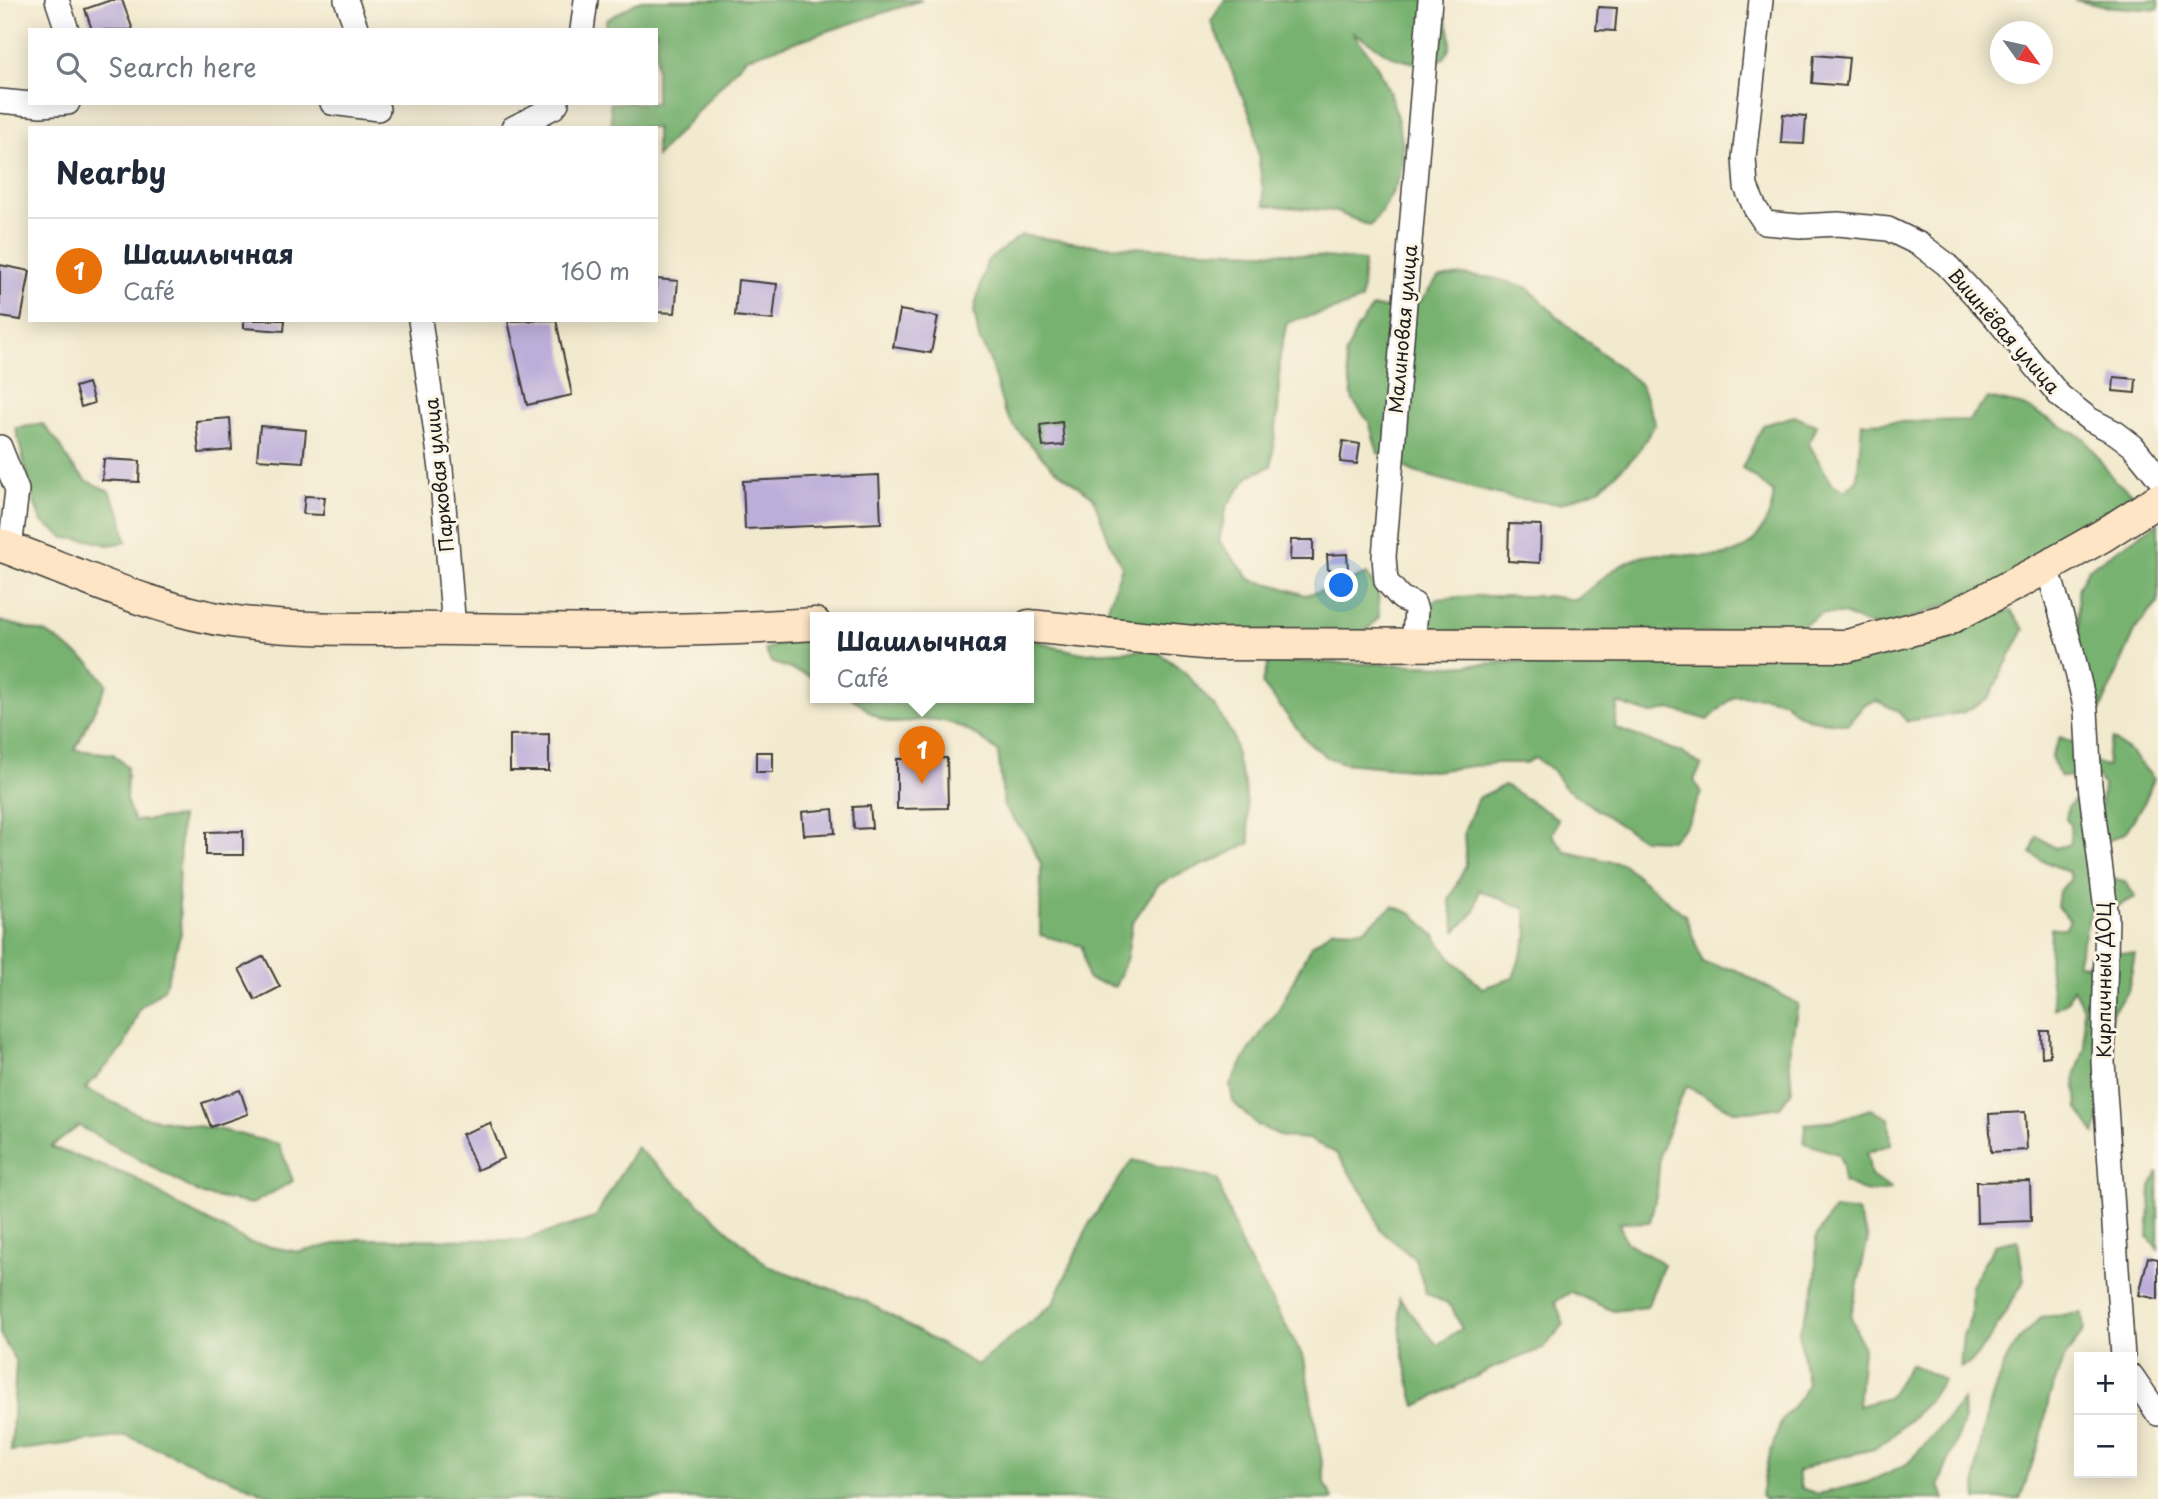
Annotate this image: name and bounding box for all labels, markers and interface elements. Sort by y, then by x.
north arrow [1990,21,2053,84]
search box [28,28,658,105]
text: Search here [108,47,257,86]
icon: search [52,48,90,86]
text: Nearby [56,149,166,194]
text: Шашлычная [123,234,294,273]
street label: Малиновая улица [1381,243,1423,414]
text: 1 [74,253,85,288]
text: 160 m [561,253,630,288]
street label: Вишнёвая улица [1942,261,2067,399]
text: Café [123,273,175,308]
street label: Парковая улица [416,397,460,553]
your location [1324,568,1358,602]
popup [810,612,1034,703]
text: Шашлычная [837,621,1007,660]
text: Café [837,660,889,695]
pin: 1 [899,726,945,784]
street label: Кирпичный ДОЦ [2089,902,2117,1058]
map controls [2074,1352,2137,1478]
button: + [2074,1352,2137,1415]
button: − [2074,1415,2137,1478]

